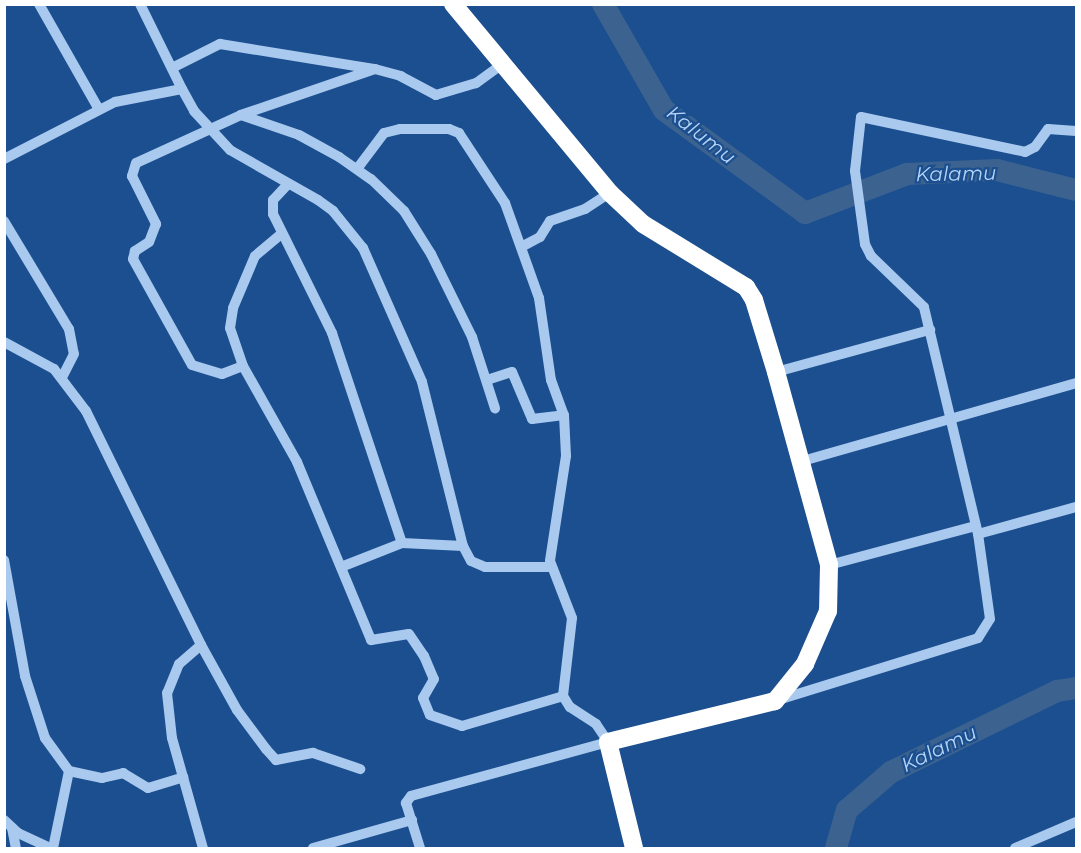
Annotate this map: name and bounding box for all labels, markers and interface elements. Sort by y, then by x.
water label: Kalumu [662,101,740,169]
water label: Kalamu [915,161,997,187]
water label: Kalamu [897,720,981,778]

